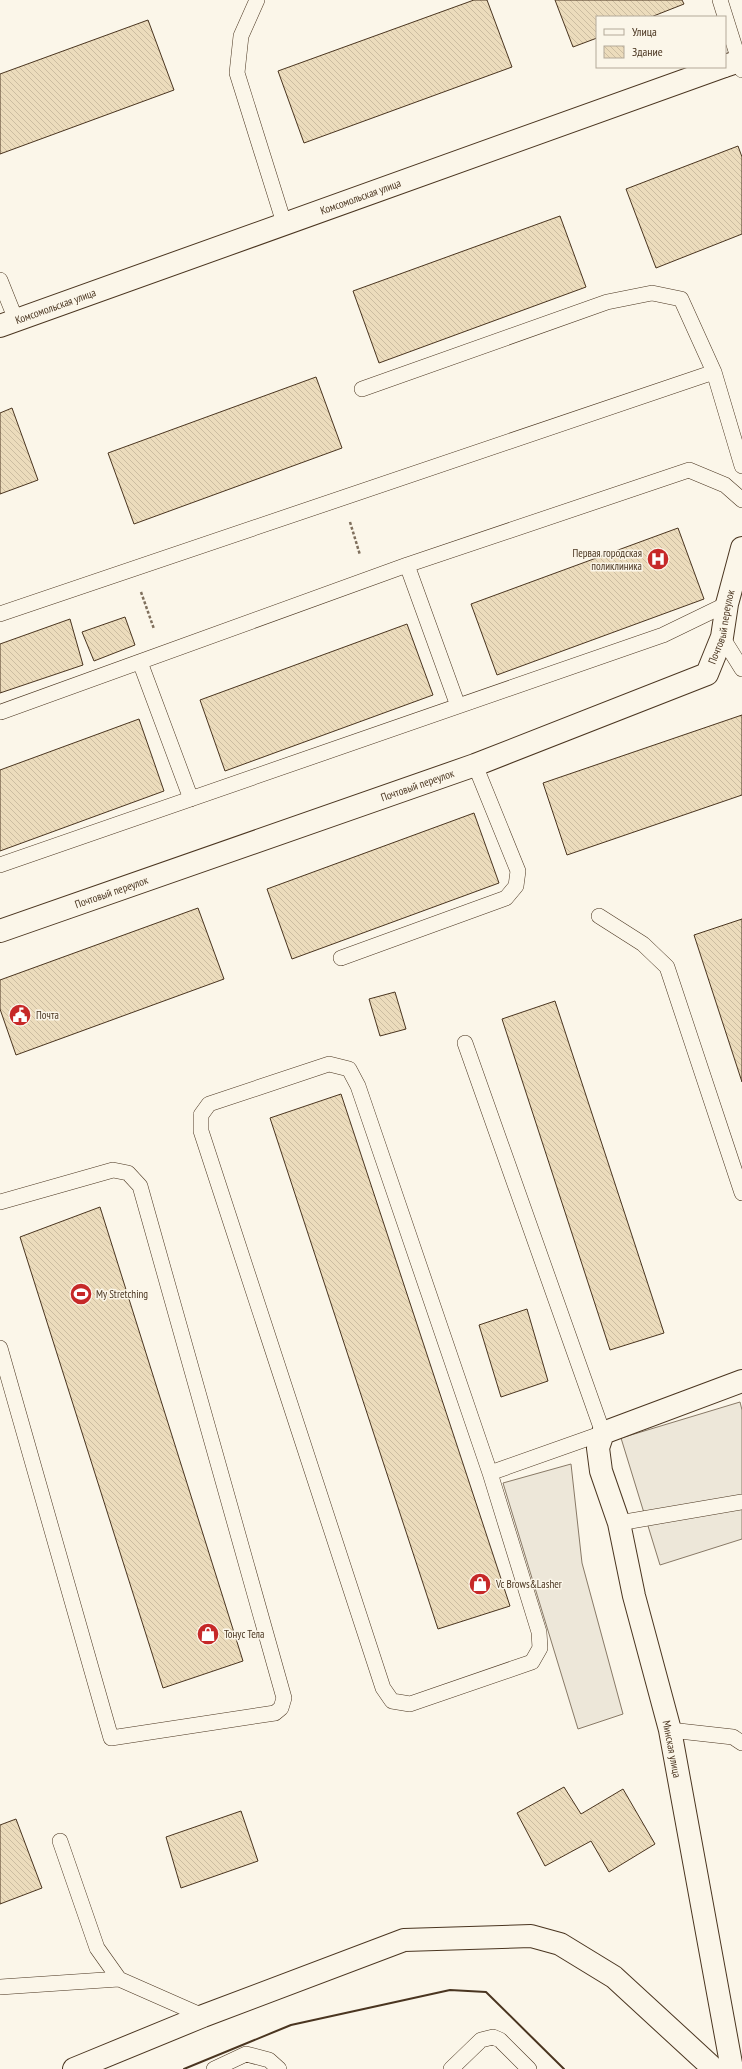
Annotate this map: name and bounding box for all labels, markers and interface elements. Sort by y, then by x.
legend [596,16,726,68]
text: Улица [632,24,657,39]
text: Здание [632,44,663,59]
street label: Комсомольская улица [318,176,403,218]
street label: Комсомольская улица [13,285,98,327]
place label: Первая городская поликлиника [572,546,642,573]
hospital icon: Первая городская поликлиника [645,546,671,572]
street label: Почтовый переулок [705,587,738,666]
street label: Почтовый переулок [379,766,456,804]
street label: Почтовый переулок [73,873,151,911]
public building icon: Почта [7,1002,33,1028]
place label: Почта [36,1008,59,1022]
sports icon: My Stretching [68,1281,94,1307]
place label: My Stretching [96,1287,148,1301]
shop icon: Vc Brows&Lasher [467,1571,493,1597]
place label: Vc Brows&Lasher [495,1577,562,1591]
shop icon: Тонус Тела [195,1621,221,1647]
place label: Тонус Тела [224,1627,264,1641]
street label: Минская улица [660,1719,684,1779]

